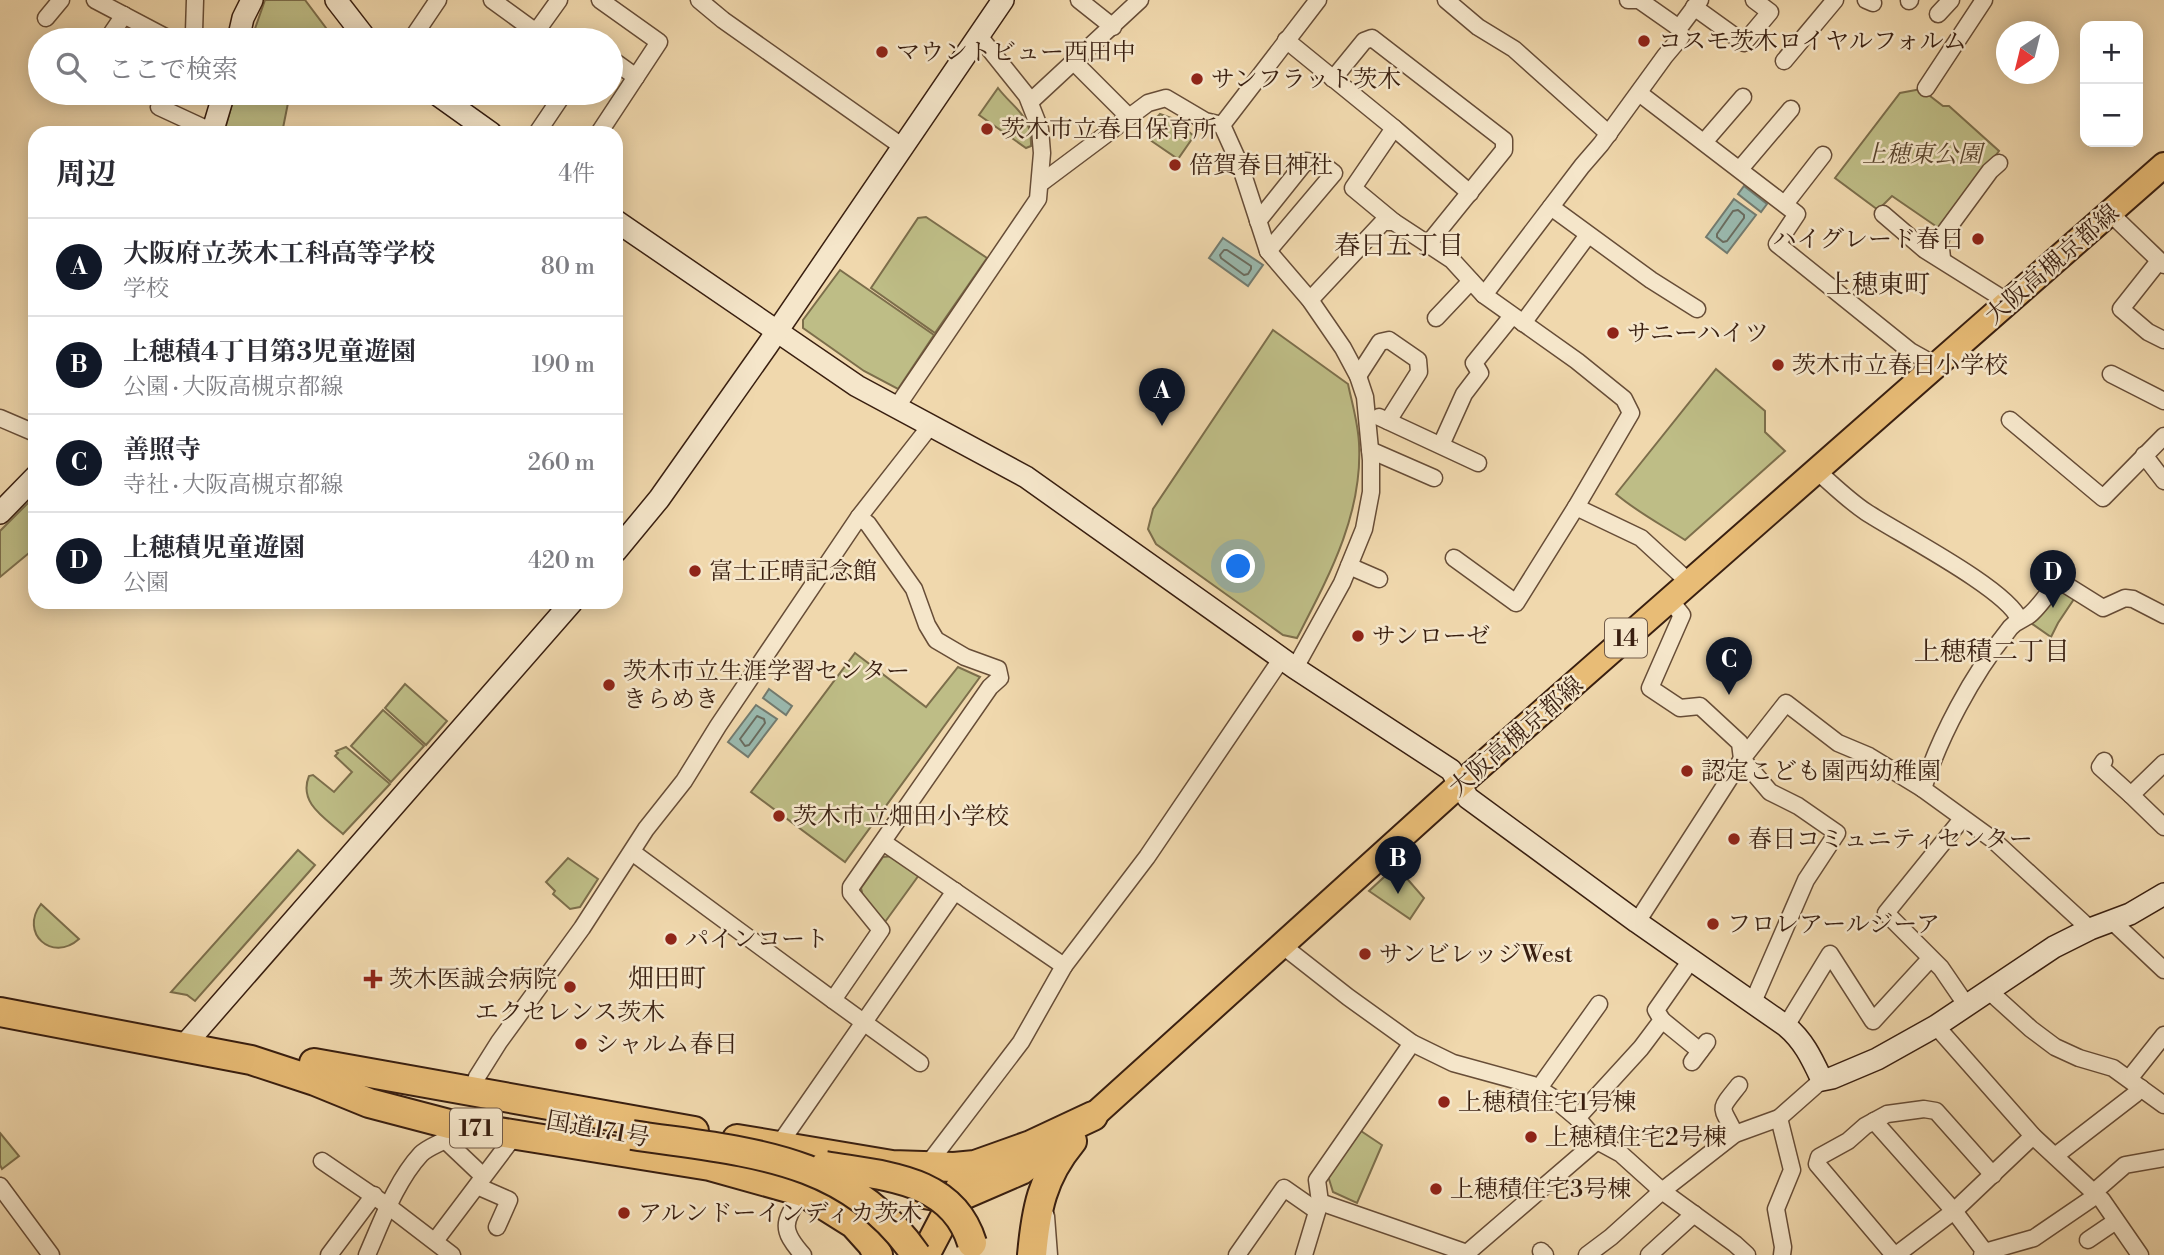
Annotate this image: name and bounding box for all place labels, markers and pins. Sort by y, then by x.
place label: コスモ茨木ロイヤルフォルム [1658,27,1967,57]
marker: コスモ茨木ロイヤルフォルム [1636,33,1652,49]
place label: マウントビュー西田中 [896,38,1136,68]
marker: マウントビュー西田中 [874,44,890,60]
place label: サンフラット茨木 [1211,65,1401,95]
marker: サンフラット茨木 [1189,71,1205,87]
place label: 茨木市立春日保育所 [1001,115,1217,145]
marker: 茨木市立春日保育所 [979,121,995,137]
place label: 倍賀春日神社 [1189,151,1333,181]
marker: 倍賀春日神社 [1167,157,1183,173]
place label: ハイグレード春日 [1772,225,1964,255]
marker: ハイグレード春日 [1970,231,1986,247]
place label: サニーハイツ [1627,319,1769,349]
marker: サニーハイツ [1605,325,1621,341]
place label: 茨木市立春日小学校 [1792,351,2008,381]
marker: 茨木市立春日小学校 [1770,357,1786,373]
pin: A [1139,368,1185,426]
pin: D [2030,550,2076,608]
place label: 富士正晴記念館 [709,557,877,587]
marker: 富士正晴記念館 [687,563,703,579]
place label: サンローゼ [1372,622,1490,652]
marker: サンローゼ [1350,628,1366,644]
pin: C [1706,637,1752,695]
place label: 茨木市立生涯学習センター きらめき [623,657,910,715]
marker: 茨木市立生涯学習センター きらめき [601,677,617,693]
place label: 認定こども園西幼稚園 [1701,757,1941,787]
marker: 認定こども園西幼稚園 [1679,763,1695,779]
place label: 茨木市立畑田小学校 [793,802,1009,832]
marker: 茨木市立畑田小学校 [771,808,787,824]
place label: 春日コミュニティセンター [1748,825,2033,855]
marker: 春日コミュニティセンター [1726,831,1742,847]
pin: B [1375,836,1421,894]
place label: フロレアールジーア [1727,910,1940,940]
marker: フロレアールジーア [1705,916,1721,932]
place label: パインコート [685,925,829,955]
marker: パインコート [663,931,679,947]
place label: サンビレッジWest [1379,940,1574,970]
marker: サンビレッジWest [1357,946,1373,962]
place label: 茨木医誠会病院 [389,965,557,995]
marker: 茨木医誠会病院 [363,969,383,989]
marker: エクセレンス茨木 [562,979,578,995]
place label: エクセレンス茨木 [475,998,665,1028]
place label: シャルム春日 [595,1030,738,1060]
marker: シャルム春日 [573,1036,589,1052]
place label: 上穂積住宅1号棟 [1458,1088,1636,1118]
marker: 上穂積住宅1号棟 [1436,1094,1452,1110]
place label: 上穂積住宅2号棟 [1545,1123,1727,1153]
marker: 上穂積住宅2号棟 [1523,1129,1539,1145]
place label: 上穂積住宅3号棟 [1450,1175,1631,1205]
marker: 上穂積住宅3号棟 [1428,1181,1444,1197]
place label: アルンドーインディカ茨木 [638,1199,923,1229]
marker: アルンドーインディカ茨木 [616,1205,632,1221]

